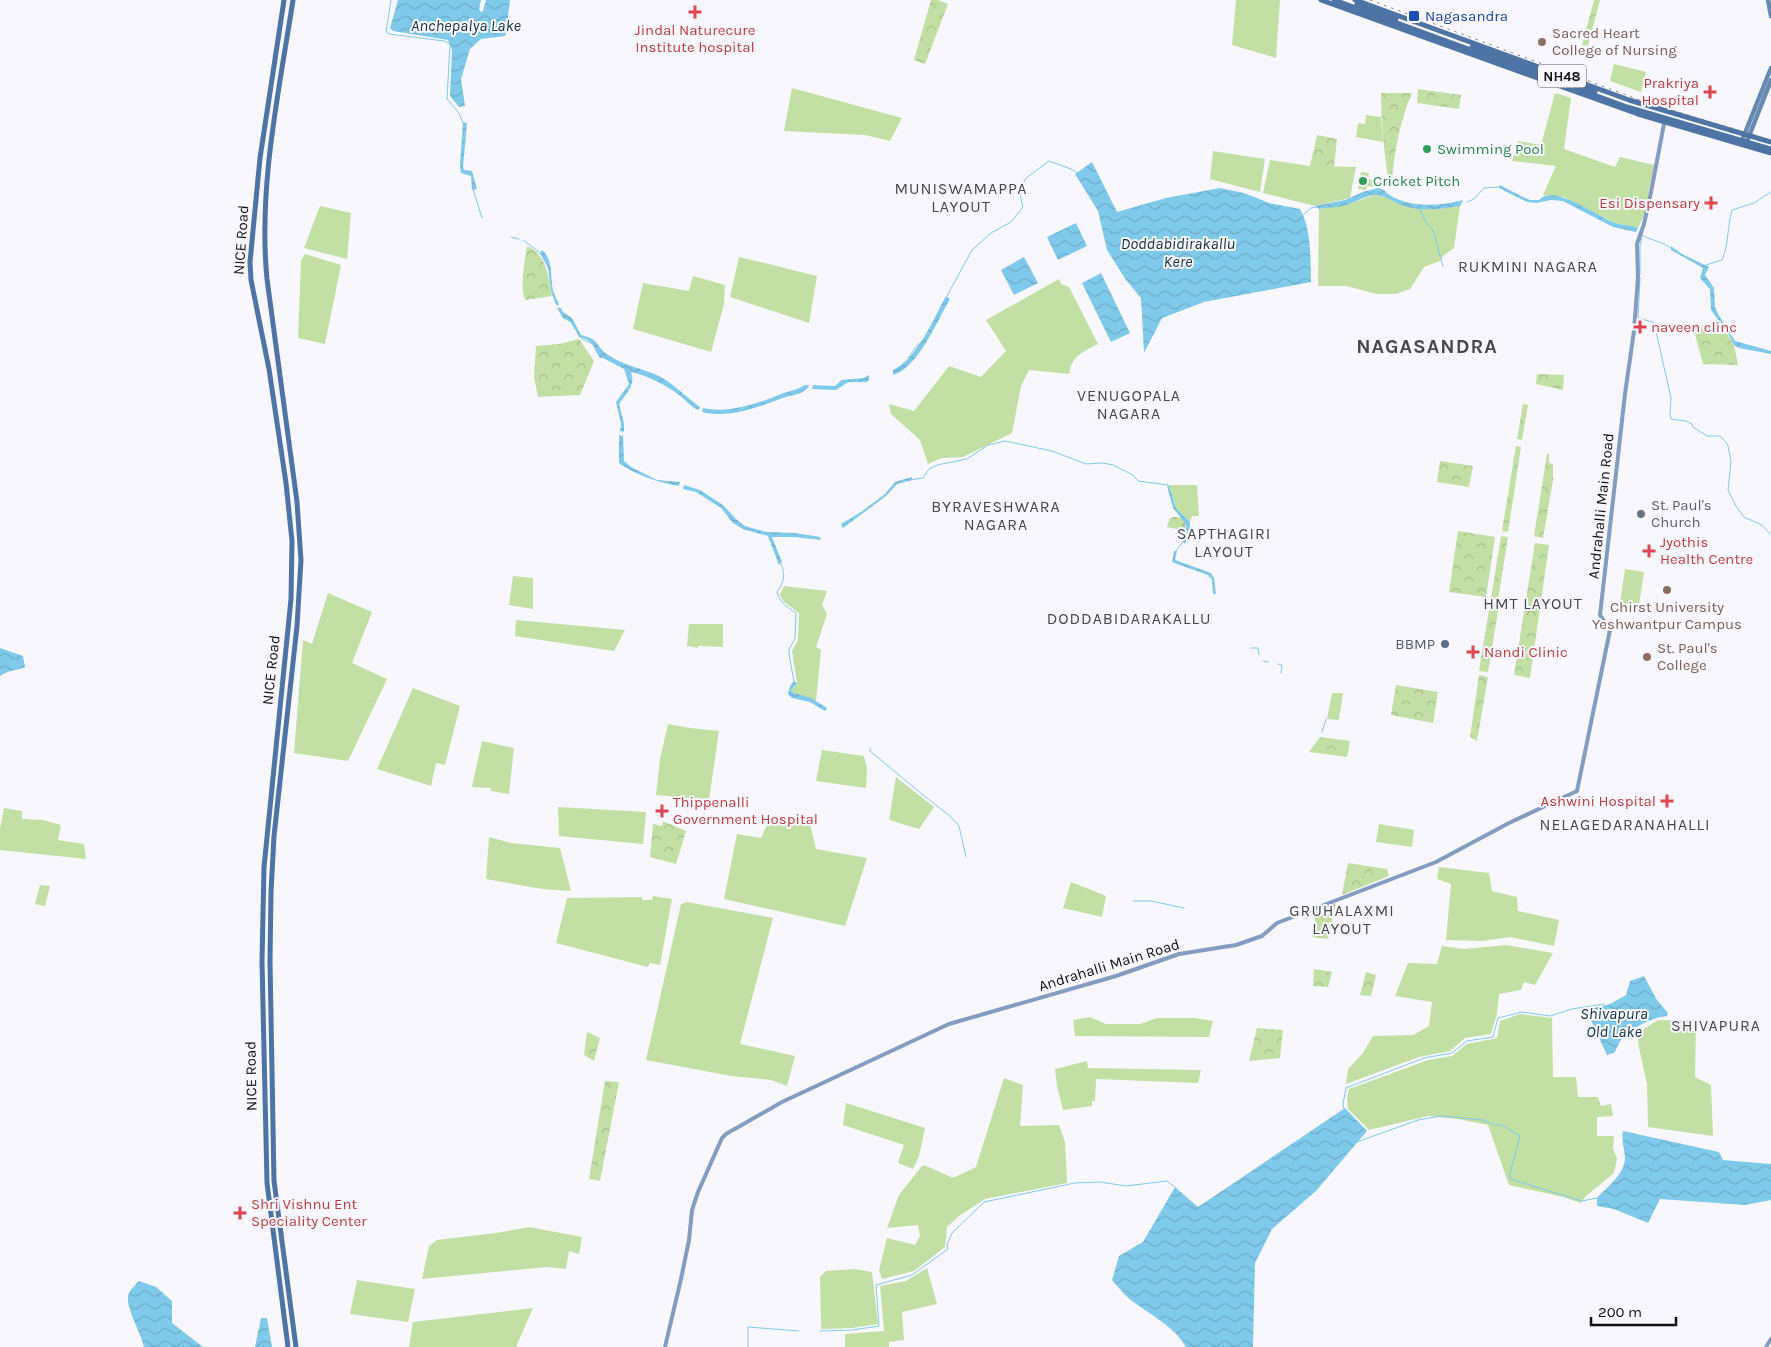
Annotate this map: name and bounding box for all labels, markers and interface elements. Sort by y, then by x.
marker: Jindal Naturecure Institute hospital [688,5,702,19]
place label: Nagasandra [1425,7,1508,25]
marker: Nagasandra [1407,9,1421,23]
water label: Anchepalya Lake [411,16,522,35]
place label: Jindal Naturecure Institute hospital [635,21,755,56]
place label: Sacred Heart College of Nursing [1552,24,1677,59]
marker: Sacred Heart College of Nursing [1536,36,1548,48]
road number: NH48 [1538,64,1586,88]
place label: Prakriya Hospital [1642,74,1699,109]
marker: Prakriya Hospital [1703,85,1717,99]
place label: Swimming Pool [1437,140,1544,158]
marker: Swimming Pool [1421,143,1433,155]
place label: Cricket Pitch [1373,172,1460,190]
marker: Cricket Pitch [1357,175,1369,187]
district label: MUNISWAMAPPA LAYOUT [894,179,1028,216]
place label: Esi Dispensary [1599,194,1700,212]
marker: Esi Dispensary [1704,196,1718,210]
street label: NICE Road [230,204,252,276]
water label: Doddabidirakallu Kere [1121,234,1235,271]
district label: RUKMINI NAGARA [1458,257,1598,276]
place label: naveen clinc [1651,318,1737,336]
marker: naveen clinc [1633,320,1647,334]
district label: NAGASANDRA [1356,335,1498,358]
district label: VENUGOPALA NAGARA [1077,386,1181,423]
street label: Andrahalli Main Road [1584,432,1618,580]
place label: St. Paul's Church [1651,496,1712,531]
district label: BYRAVESHWARA NAGARA [931,497,1061,534]
marker: St. Paul's Church [1635,508,1647,520]
district label: SAPTHAGIRI LAYOUT [1177,524,1271,561]
place label: Jyothis Health Centre [1660,533,1753,568]
marker: Jyothis Health Centre [1642,544,1656,558]
marker: Chirst University Yeshwantpur Campus [1661,584,1673,596]
district label: HMT LAYOUT [1483,594,1583,613]
place label: Chirst University Yeshwantpur Campus [1592,598,1742,633]
district label: DODDABIDARAKALLU [1047,609,1211,628]
street label: NICE Road [258,634,284,706]
place label: BBMP [1395,635,1435,653]
marker: BBMP [1439,638,1451,650]
place label: St. Paul's College [1657,639,1718,674]
place label: Nandi Clinic [1484,643,1568,661]
marker: Nandi Clinic [1466,645,1480,659]
marker: St. Paul's College [1641,651,1653,663]
place label: Ashwini Hospital [1541,792,1656,810]
place label: Thippenalli Government Hospital [673,793,818,828]
marker: Ashwini Hospital [1660,794,1674,808]
marker: Thippenalli Government Hospital [655,804,669,818]
district label: NELAGEDARANAHALLI [1539,815,1711,834]
district label: GRUHALAXMI LAYOUT [1289,901,1395,938]
street label: Andrahalli Main Road [1036,935,1182,995]
water label: Shivapura Old Lake [1580,1004,1648,1041]
district label: SHIVAPURA [1671,1016,1761,1035]
street label: NICE Road [241,1041,261,1111]
place label: Shri Vishnu Ent Speciality Center [251,1195,367,1230]
marker: Shri Vishnu Ent Speciality Center [233,1206,247,1220]
scale bar [1591,1294,1676,1326]
text: 200 m [1598,1303,1642,1321]

